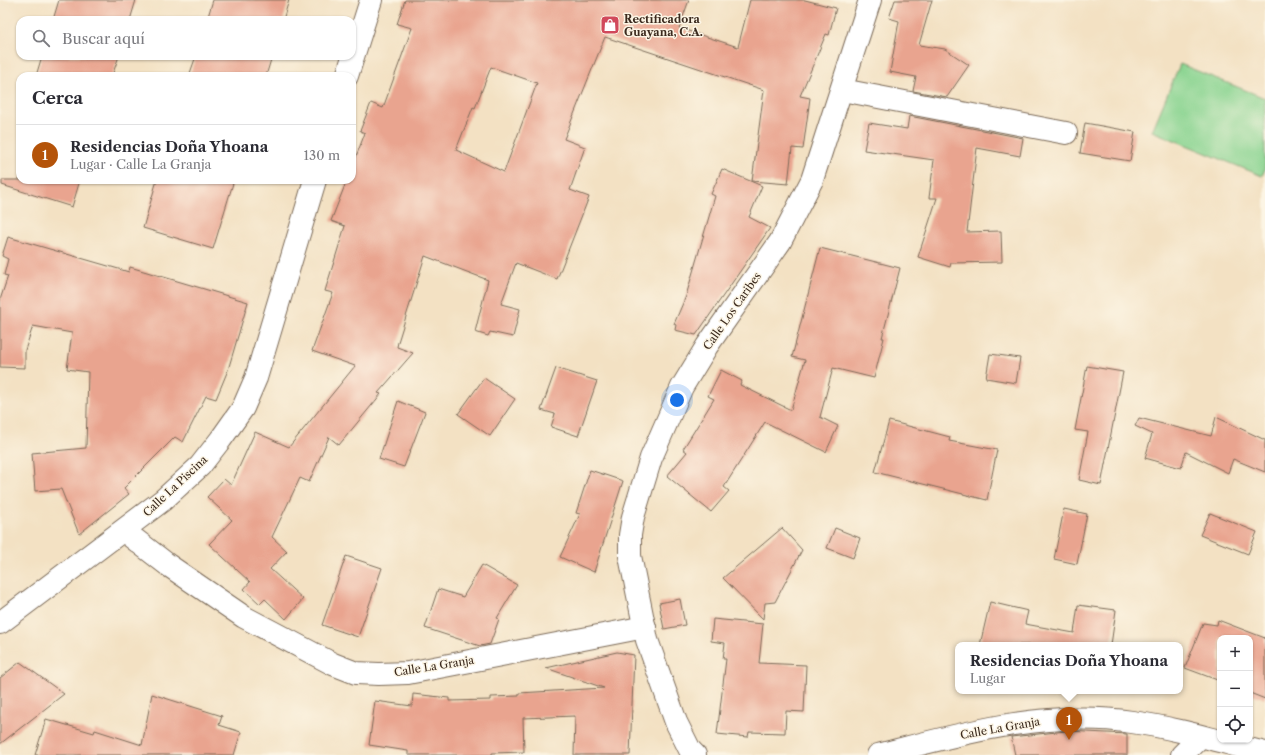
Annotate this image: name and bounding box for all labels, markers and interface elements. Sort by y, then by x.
place label: Rectificadora Guayana, C.A. [624,12,703,39]
shop icon: Rectificadora Guayana, C.A. [599,14,621,36]
search box [16,16,356,60]
icon: search [30,27,52,49]
text: Buscar aquí [62,29,145,48]
text: Cerca [32,88,83,108]
text: Residencias Doña Yhoana [70,137,268,156]
text: 1 [42,147,48,163]
text: 130 m [304,147,340,163]
text: Lugar · Calle La Granja [70,156,211,172]
street label: Calle Los Caribes [700,269,764,352]
your location [667,390,687,410]
street label: Calle La Piscina [140,452,210,519]
map controls [1217,635,1253,743]
button: + [1217,635,1253,671]
popup [955,642,1183,694]
text: Residencias Doña Yhoana [970,651,1168,670]
street label: Calle La Granja [393,653,475,679]
text: Lugar [970,670,1005,686]
button: − [1217,671,1253,707]
pin: 1 [1056,707,1082,740]
button: locate [1217,707,1253,743]
street label: Calle La Granja [959,714,1041,742]

